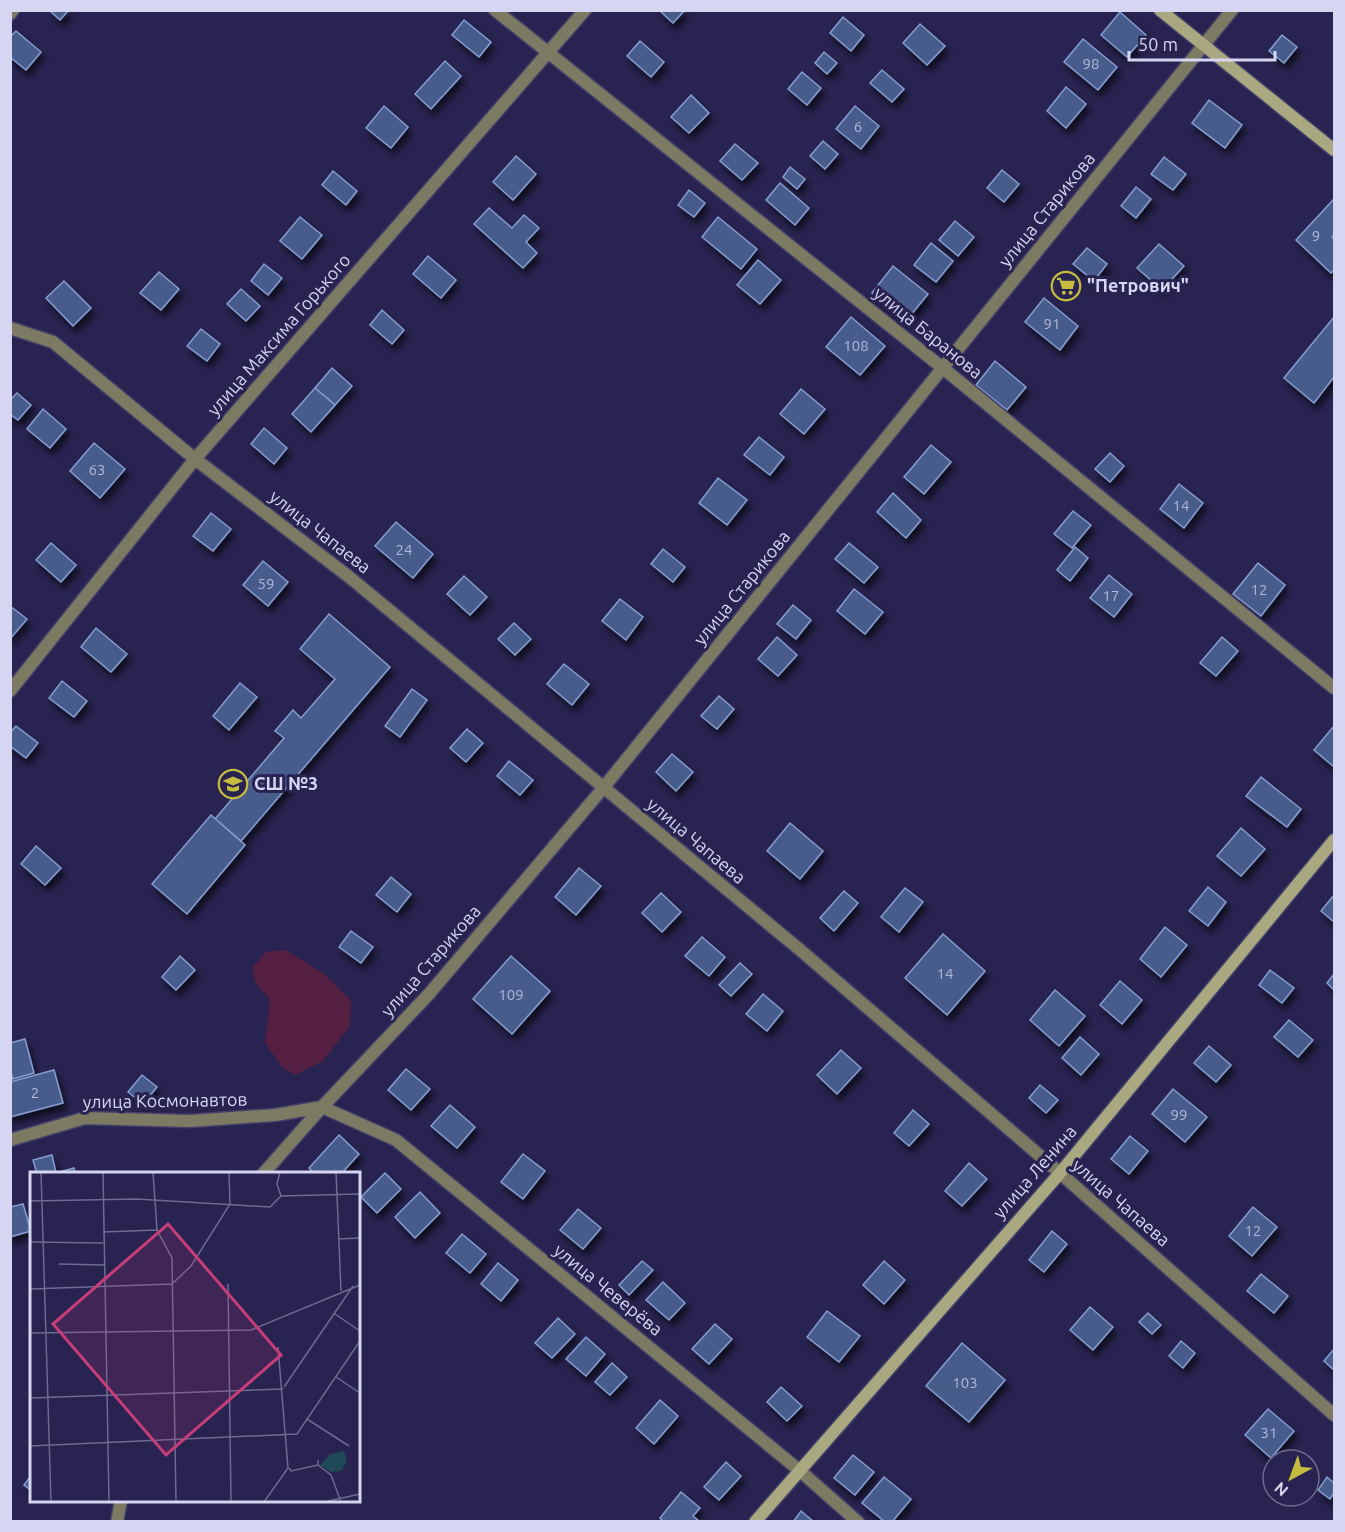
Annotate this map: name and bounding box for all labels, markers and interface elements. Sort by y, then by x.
scale bar [1129,24,1274,62]
text: 50 m [1138,34,1178,54]
house number: 98 [1083,55,1099,72]
house number: 6 [854,118,862,135]
street label: улица Старикова [994,148,1098,271]
house number: 9 [1312,227,1320,244]
street label: улица Максима Горького [203,249,354,419]
supermarket icon: "Петрович" [1050,270,1082,302]
place label: "Петрович" [1087,275,1189,295]
street label: улица Баранова [870,282,987,382]
house number: 91 [1044,315,1060,332]
house number: 108 [843,337,869,354]
house number: 63 [89,461,105,478]
street label: улица Чапаева [266,486,375,577]
house number: 14 [1173,497,1189,514]
street label: улица Старикова [689,526,793,649]
house number: 24 [396,541,412,558]
house number: 59 [258,575,274,592]
house number: 12 [1251,581,1267,598]
house number: 17 [1103,587,1119,604]
school or university icon: СШ №3 [217,768,249,800]
place label: СШ №3 [254,773,318,793]
street label: улица Чапаева [643,793,750,887]
street label: улица Старикова [376,901,484,1020]
house number: 14 [937,965,953,982]
house number: 109 [498,986,524,1003]
house number: 2 [31,1084,39,1101]
street label: улица Космонавтов [82,1089,248,1111]
house number: 99 [1171,1106,1187,1123]
street label: улица Ленина [988,1121,1080,1222]
street label: улица Чапаева [1069,1155,1174,1250]
inset map [30,1172,360,1502]
house number: 12 [1245,1222,1261,1239]
street label: улица Чеверёва [550,1239,667,1339]
house number: 103 [952,1374,978,1391]
house number: 31 [1261,1424,1277,1441]
north arrow [1261,1448,1321,1508]
text: N [1271,1479,1292,1500]

